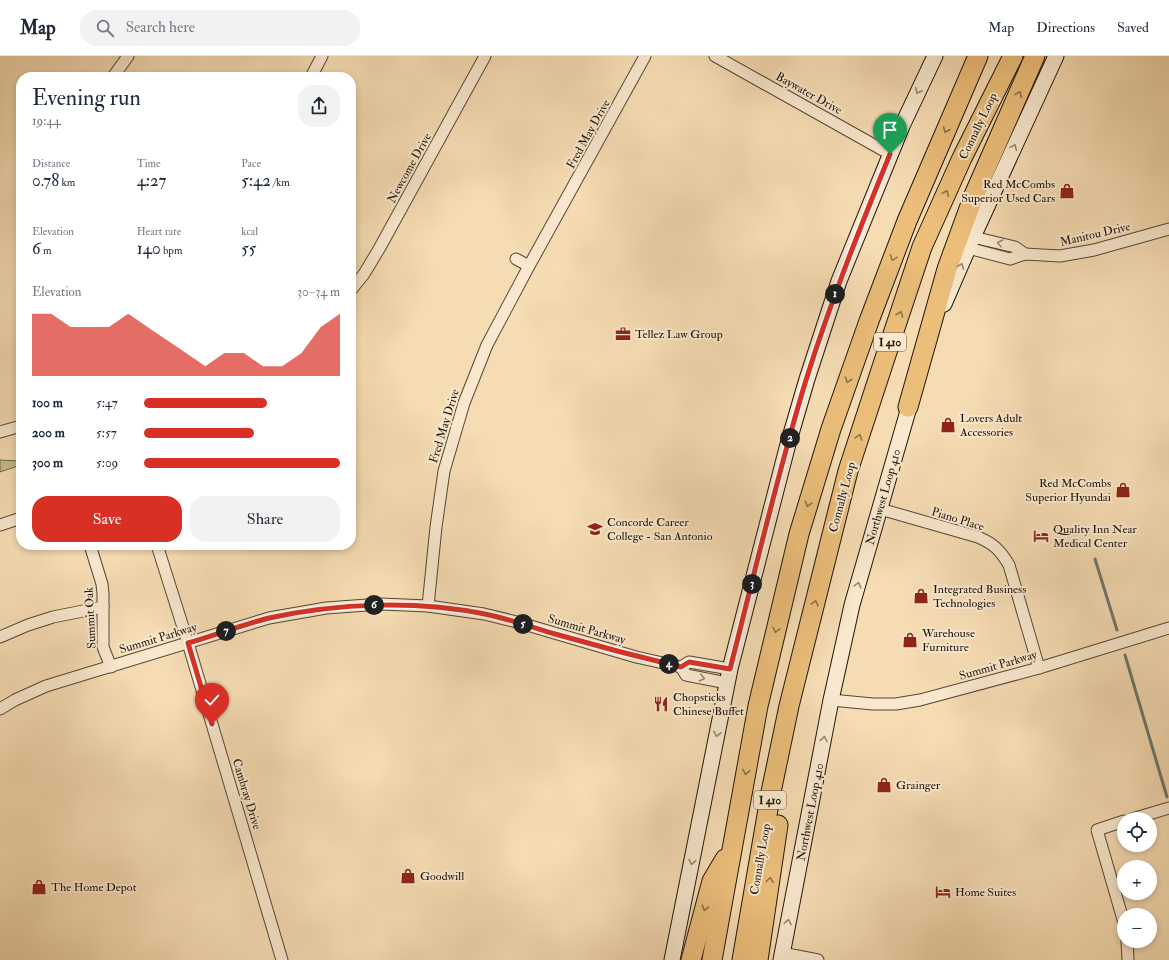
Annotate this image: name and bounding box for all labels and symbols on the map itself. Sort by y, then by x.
street label: Baywater Drive [773,69,845,118]
one-way arrow [915,87,923,94]
street label: Connally Loop [956,91,1001,162]
one-way arrow [1014,91,1022,98]
street label: Fred May Drive [563,97,614,171]
pin [873,113,907,154]
one-way arrow [943,126,951,134]
street label: Newcome Drive [384,131,435,206]
one-way arrow [1009,144,1017,152]
place label: Red McCombs Superior Used Cars [961,177,1055,206]
shop icon: Red McCombs Superior Used Cars [1058,182,1076,200]
one-way arrow [942,189,950,196]
street label: Manitou Drive [1059,219,1132,250]
one-way arrow [997,240,1003,248]
one-way arrow [889,254,897,261]
one-way arrow [956,262,964,270]
pin: 1 [825,284,845,304]
one-way arrow [895,310,903,317]
office icon: Tellez Law Group [614,325,632,343]
place label: Tellez Law Group [635,327,723,342]
road number: I 410 [874,333,906,351]
one-way arrow [845,376,853,383]
street label: Fred May Drive [426,387,463,465]
place label: Lovers Adult Accessories [959,411,1022,440]
shop icon: Lovers Adult Accessories [939,416,957,434]
pin: 2 [780,428,800,448]
one-way arrow [854,434,863,441]
street label: Northwest Loop 410 [863,447,904,547]
street label: Connally Loop [826,460,859,534]
place label: Red McCombs Superior Hyundai [1025,476,1111,505]
shop icon: Red McCombs Superior Hyundai [1114,481,1132,499]
one-way arrow [804,500,813,507]
street label: Piano Place [930,504,986,535]
place label: Concorde Career College - San Antonio [607,515,713,544]
school or university icon: Concorde Career College - San Antonio [586,520,604,538]
place label: Quality Inn Near Medical Center [1053,522,1137,551]
hotel icon: Quality Inn Near Medical Center [1032,527,1050,545]
pin: 3 [742,574,762,594]
one-way arrow [853,582,861,588]
place label: Integrated Business Technologies [933,582,1026,611]
street label: Summit Oak [81,587,100,649]
shop icon: Integrated Business Technologies [912,587,930,605]
pin: 6 [364,595,384,615]
one-way arrow [810,600,819,607]
street label: Summit Parkway [546,611,628,648]
pin: 5 [513,614,533,634]
street label: Summit Parkway [118,619,199,657]
pin: 7 [216,621,236,641]
one-way arrow [772,626,781,633]
place label: Warehouse Furniture [921,626,975,655]
shop icon: Warehouse Furniture [901,631,919,649]
street label: Summit Parkway [958,647,1039,684]
pin: 4 [659,654,679,674]
one-way arrow [699,674,705,682]
pin [195,683,229,724]
place label: Chopsticks Chinese Buffet [673,690,744,719]
restaurant icon: Chopsticks Chinese Buffet [652,695,670,713]
one-way arrow [713,731,722,738]
one-way arrow [819,736,828,742]
street label: Cambray Drive [229,757,264,831]
street label: Northwest Loop 410 [794,762,827,862]
one-way arrow [742,769,751,775]
shop icon: Grainger [875,776,893,794]
place label: Grainger [896,778,941,793]
road number: I 410 [754,791,786,809]
street label: Connally Loop [747,822,774,896]
one-way arrow [688,859,696,865]
shop icon: Goodwill [399,867,417,885]
place label: Goodwill [420,869,464,884]
one-way arrow [765,877,774,883]
shop icon: The Home Depot [30,878,48,896]
place label: The Home Depot [51,880,137,895]
hotel icon: Home Suites [934,883,952,901]
place label: Home Suites [955,885,1016,900]
one-way arrow [701,904,710,911]
one-way arrow [784,919,792,925]

